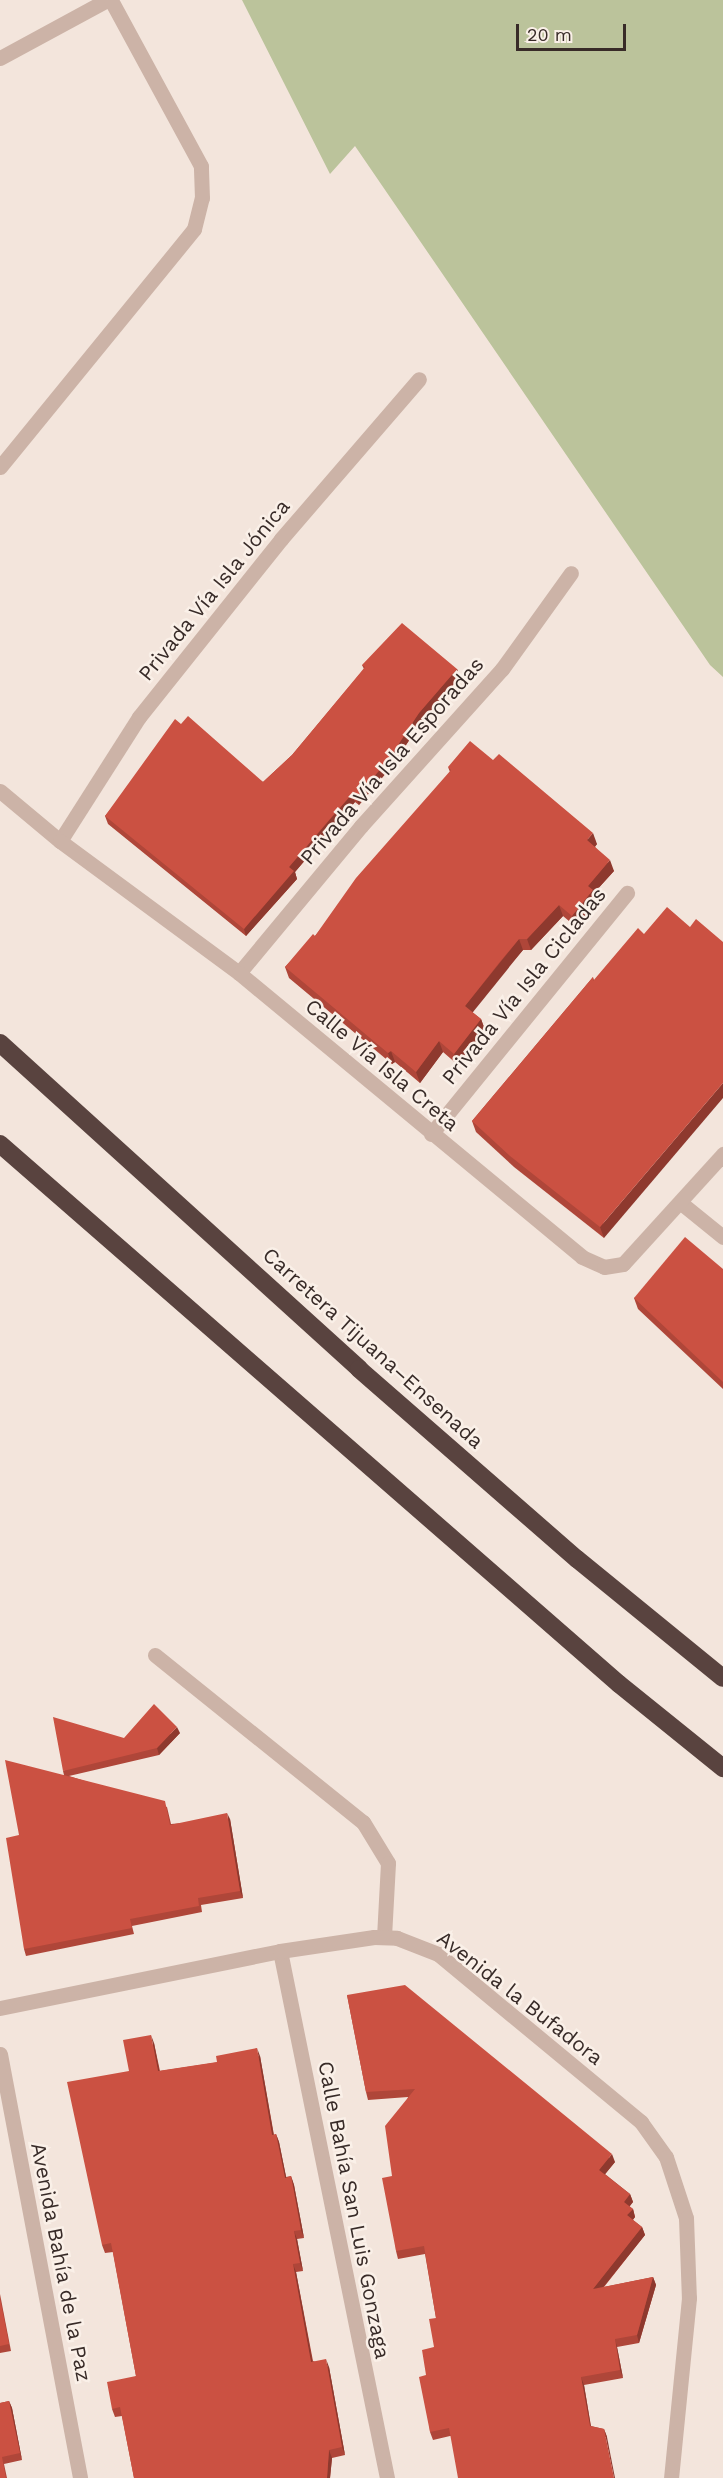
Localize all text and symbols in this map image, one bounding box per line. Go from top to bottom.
scale bar [519,12,628,50]
text: 20 m [527,24,572,45]
street label: Privada Vía Isla Jónica [132,493,296,687]
street label: Privada Vía Isla Esporadas [294,651,490,871]
street label: Privada Vía Isla Cicladas [436,881,612,1091]
street label: Calle Vía Isla Creta [299,993,465,1137]
street label: Carretera Tijuana–Ensenada [257,1242,489,1454]
street label: Avenida la Bufadora [432,1925,608,2071]
street label: Calle Bahía San Luis Gonzaga [313,2059,395,2361]
street label: Avenida Bahía de la Paz [25,2140,97,2384]

